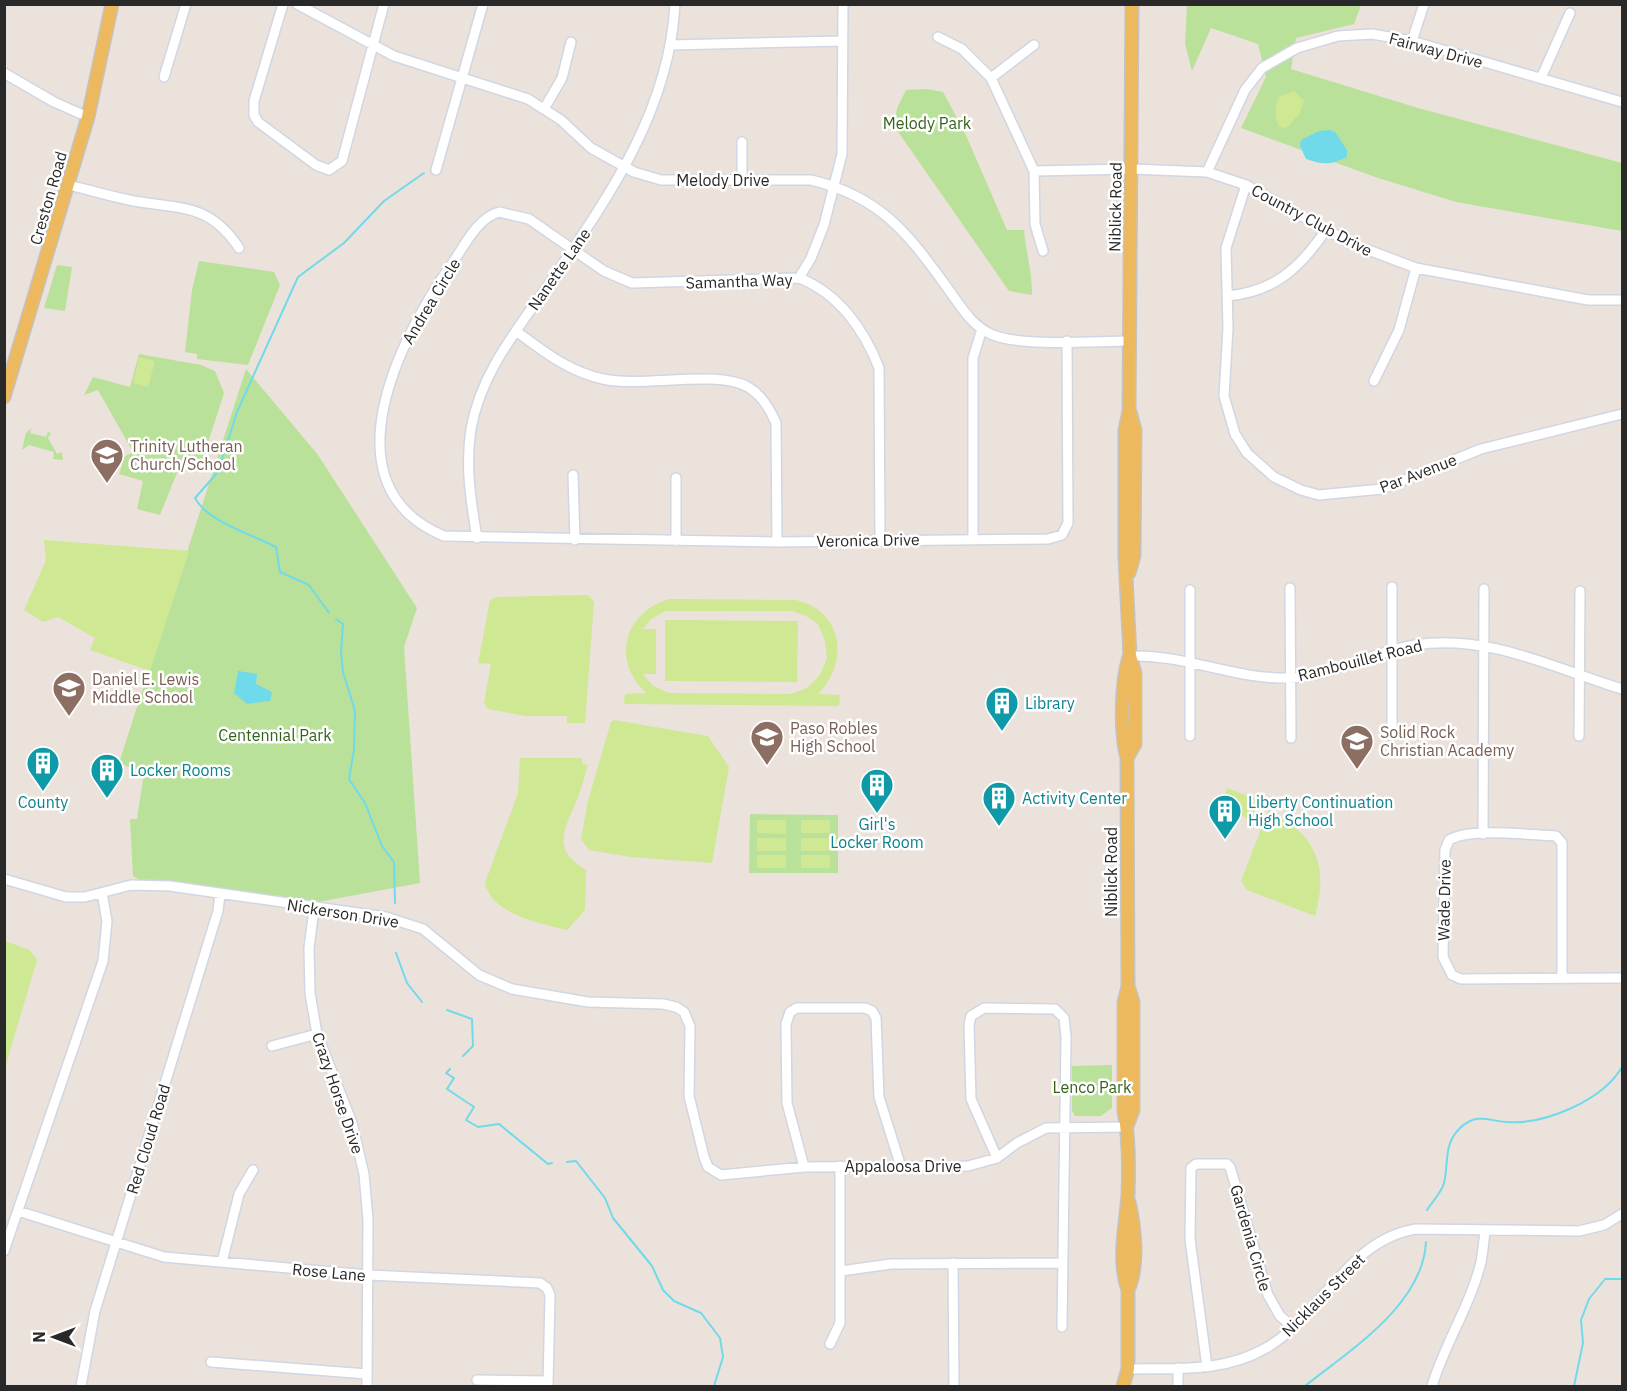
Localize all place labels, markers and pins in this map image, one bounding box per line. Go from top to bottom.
place label: Trinity Lutheran Church/School [130,436,243,474]
school or university icon: Trinity Lutheran Church/School [89,437,125,484]
place label: Daniel E. Lewis Middle School [92,669,199,707]
school or university icon: Daniel E. Lewis Middle School [51,670,87,717]
building icon: Library [984,685,1020,732]
place label: Library [1025,693,1075,713]
place label: Paso Robles High School [790,718,878,756]
school or university icon: Paso Robles High School [749,719,785,766]
place label: Solid Rock Christian Academy [1380,722,1514,760]
school or university icon: Solid Rock Christian Academy [1339,723,1375,770]
building icon: County [25,745,61,792]
building icon: Locker Rooms [89,752,125,799]
place label: Locker Rooms [130,760,231,780]
building icon: Girl's Locker Room [859,767,895,814]
building icon: Activity Center [981,780,1017,827]
place label: Activity Center [1022,788,1127,808]
place label: County [18,792,68,812]
place label: Liberty Continuation High School [1248,792,1393,830]
building icon: Liberty Continuation High School [1207,793,1243,840]
place label: Girl's Locker Room [830,814,924,852]

